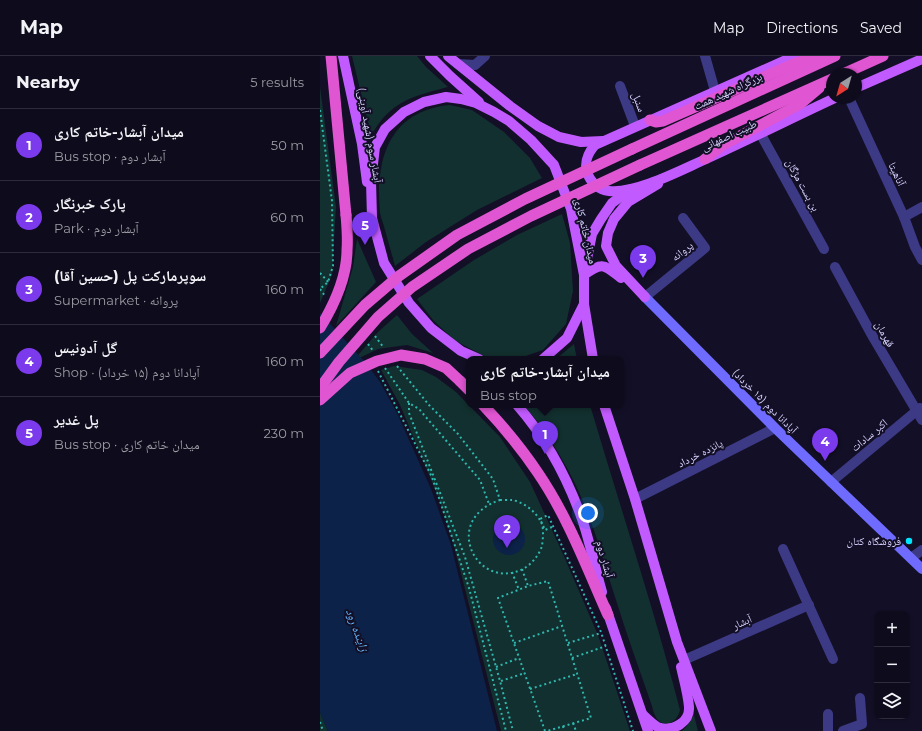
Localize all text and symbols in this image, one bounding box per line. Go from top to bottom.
text: Map [20,16,63,39]
text: Map [713,19,744,37]
text: Directions [766,19,838,37]
text: Saved [860,19,902,37]
north arrow [826,68,862,104]
street label: بزرگراه شهید همت [692,69,764,113]
text: Nearby [16,72,80,92]
text: 5 results [250,74,304,90]
street label: آبشار سوم (شهید آوینی) [355,86,385,184]
street label: سنبل [629,90,649,114]
street label: طبیب اصفهانی [699,116,759,154]
text: میدان آبشار-خاتم کاری [54,122,184,141]
text: 1 [26,137,32,153]
text: 50 m [271,137,304,153]
text: Bus stop · آبشار دوم [54,148,166,164]
street label: بن بست مژگان [783,156,823,214]
street label: آناهیتا [885,160,909,188]
text: پارک خبرنگار [54,194,126,213]
street label: میدان خاتم کاری [571,197,600,265]
text: 2 [25,209,33,225]
text: 60 m [270,209,304,225]
pin: 5 [352,212,378,245]
text: Park · آبشار دوم [54,220,139,236]
street label: پروانه [668,238,696,264]
pin: 3 [630,245,656,278]
text: سوپرمارکت پل (حسین آقا) [54,266,206,285]
text: 3 [25,281,33,297]
text: 160 m [266,281,304,297]
text: Supermarket · پروانه [54,292,178,308]
street label: قهرمان [872,319,898,350]
text: گل آدونیس [54,338,118,357]
text: 4 [25,353,33,369]
text: 160 m [266,353,304,369]
popup [466,356,624,408]
text: میدان آبشار-خاتم کاری [480,362,610,381]
text: Shop · آپادانا دوم (۱۵ خرداد) [54,364,200,380]
street label: آپادانا دوم (۱۵ خرداد) [730,366,801,437]
text: Bus stop [480,387,537,403]
text: پل غدیر [54,410,99,429]
street label: اکبر سادات [848,416,890,454]
pin: 1 [532,421,558,454]
text: 5 [25,425,33,441]
text: 230 m [263,425,304,441]
pin: 4 [812,428,838,461]
text: Bus stop · میدان خاتم کاری [54,436,200,452]
street label: پانزده خرداد [675,436,725,470]
your location [578,503,598,523]
pin: 2 [494,515,520,548]
place label: فروشگاه کتان [847,534,901,548]
marker: فروشگاه کتان [904,536,914,546]
street label: آبشار دوم [593,539,617,579]
water label: زاینده رود [343,607,373,655]
street label: آبشار [729,611,754,633]
map controls [874,611,910,719]
button: + [874,611,910,647]
button: − [874,647,910,683]
button: layers [874,683,910,719]

